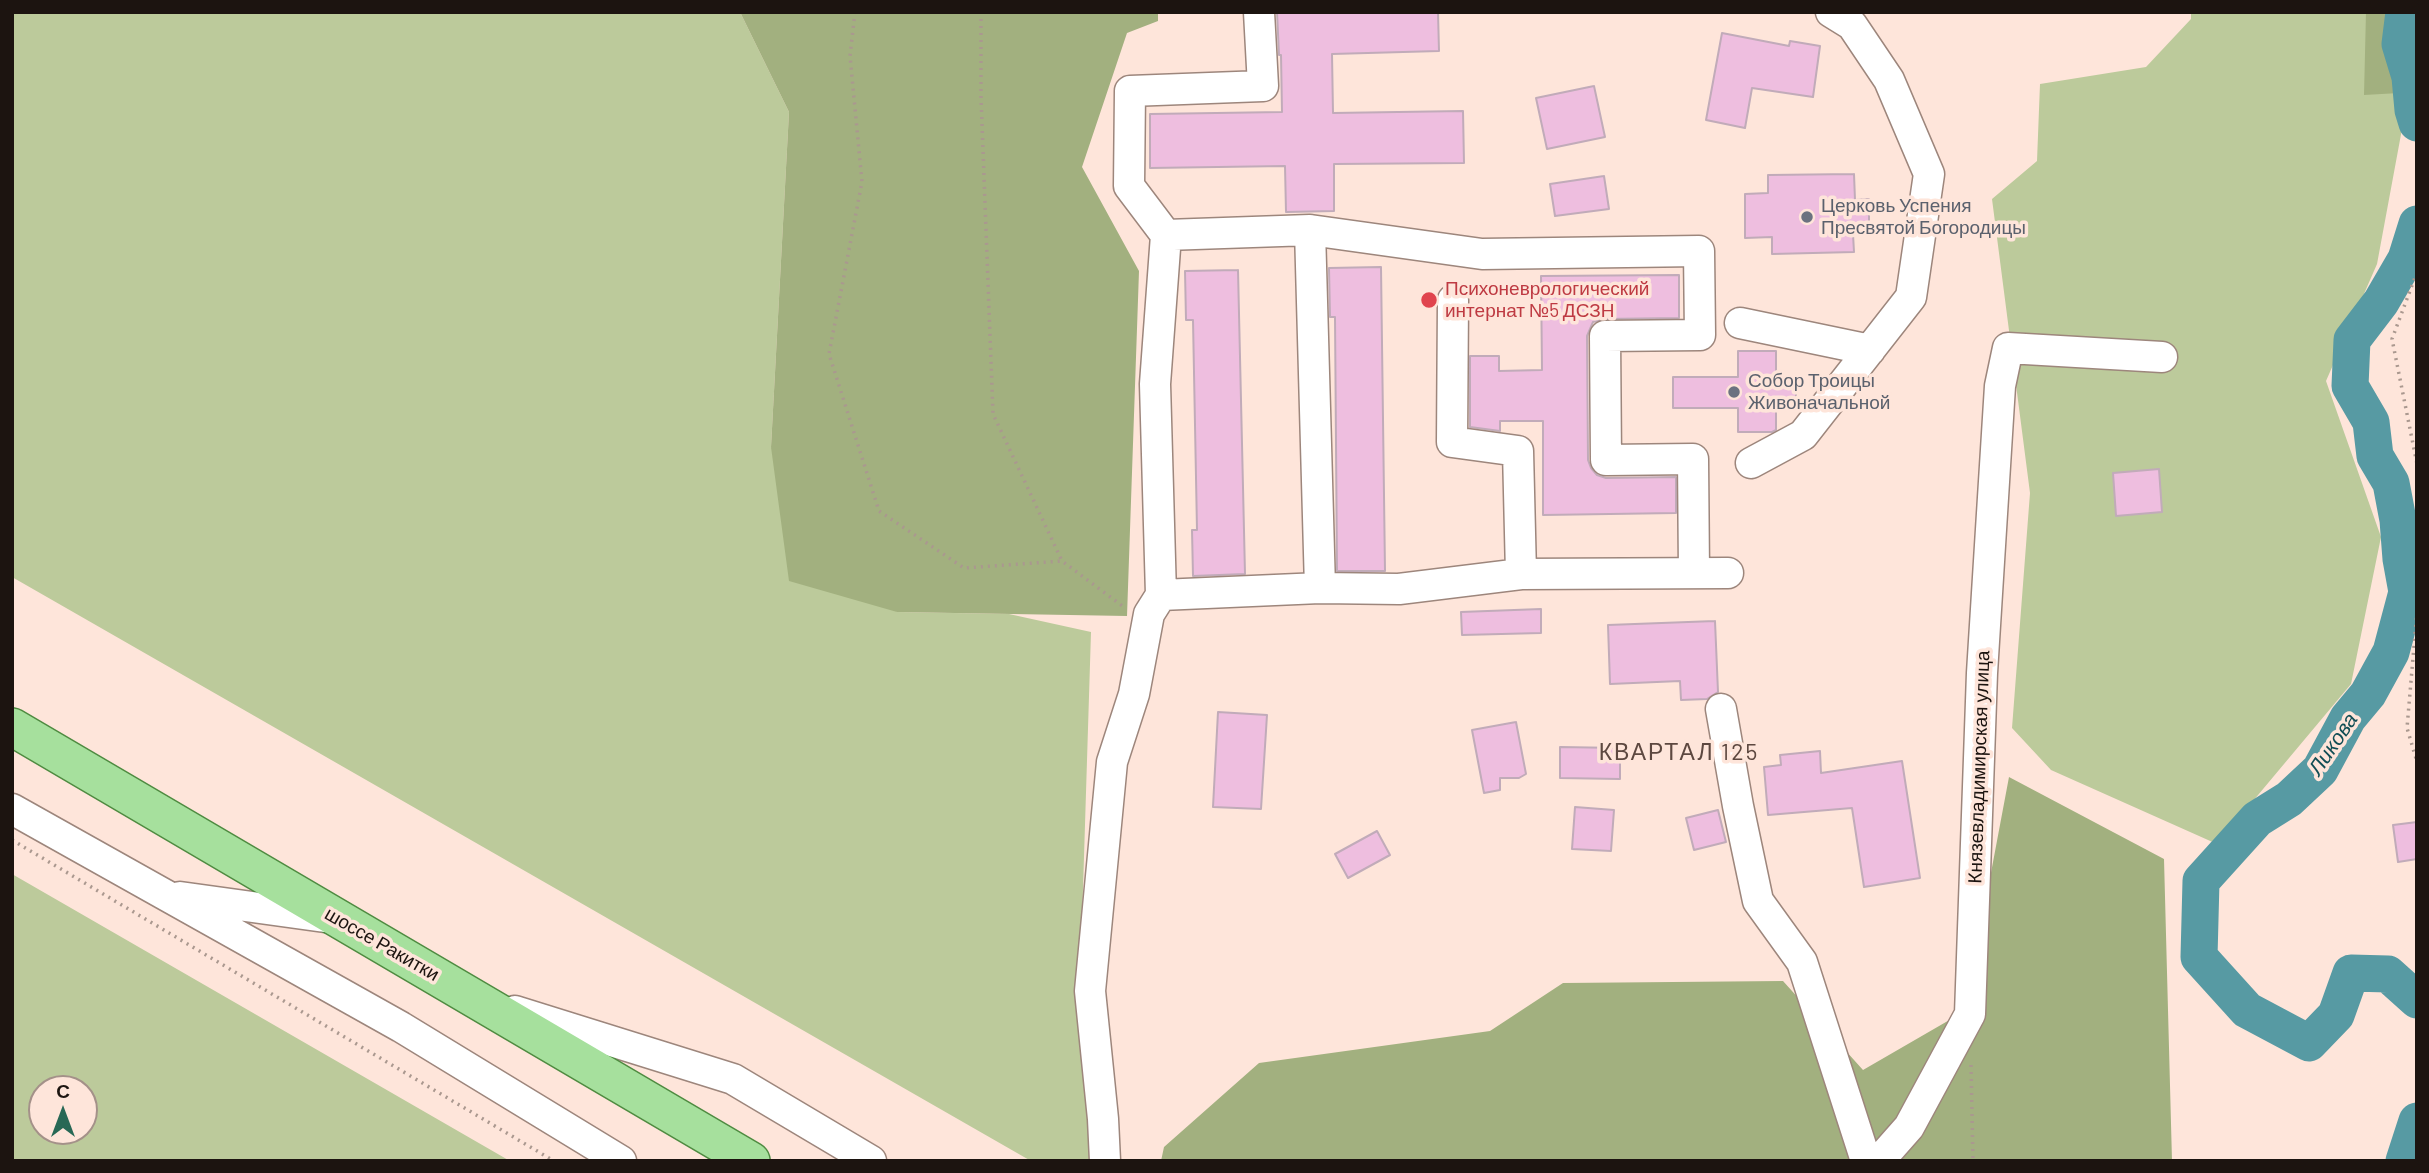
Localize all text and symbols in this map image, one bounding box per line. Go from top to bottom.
place label: Церковь Успения Пресвятой Богородицы [1821,195,2026,239]
marker: Церковь Успения Пресвятой Богородицы [1799,209,1815,225]
place label: Психоневрологический интернат №5 ДСЗН [1445,278,1649,322]
marker: Психоневрологический интернат №5 ДСЗН [1419,290,1439,310]
place label: Собор Троицы Живоначальной [1748,370,1890,414]
marker: Собор Троицы Живоначальной [1726,384,1742,400]
street label: Князевладимирская улица [1964,650,1994,884]
water label: Ликова [2303,708,2363,780]
district label: КВАРТАЛ 125 [1600,738,1758,766]
street label: шоссе Ракитки [321,902,443,986]
north arrow [28,1075,98,1145]
text: С [56,1079,70,1102]

